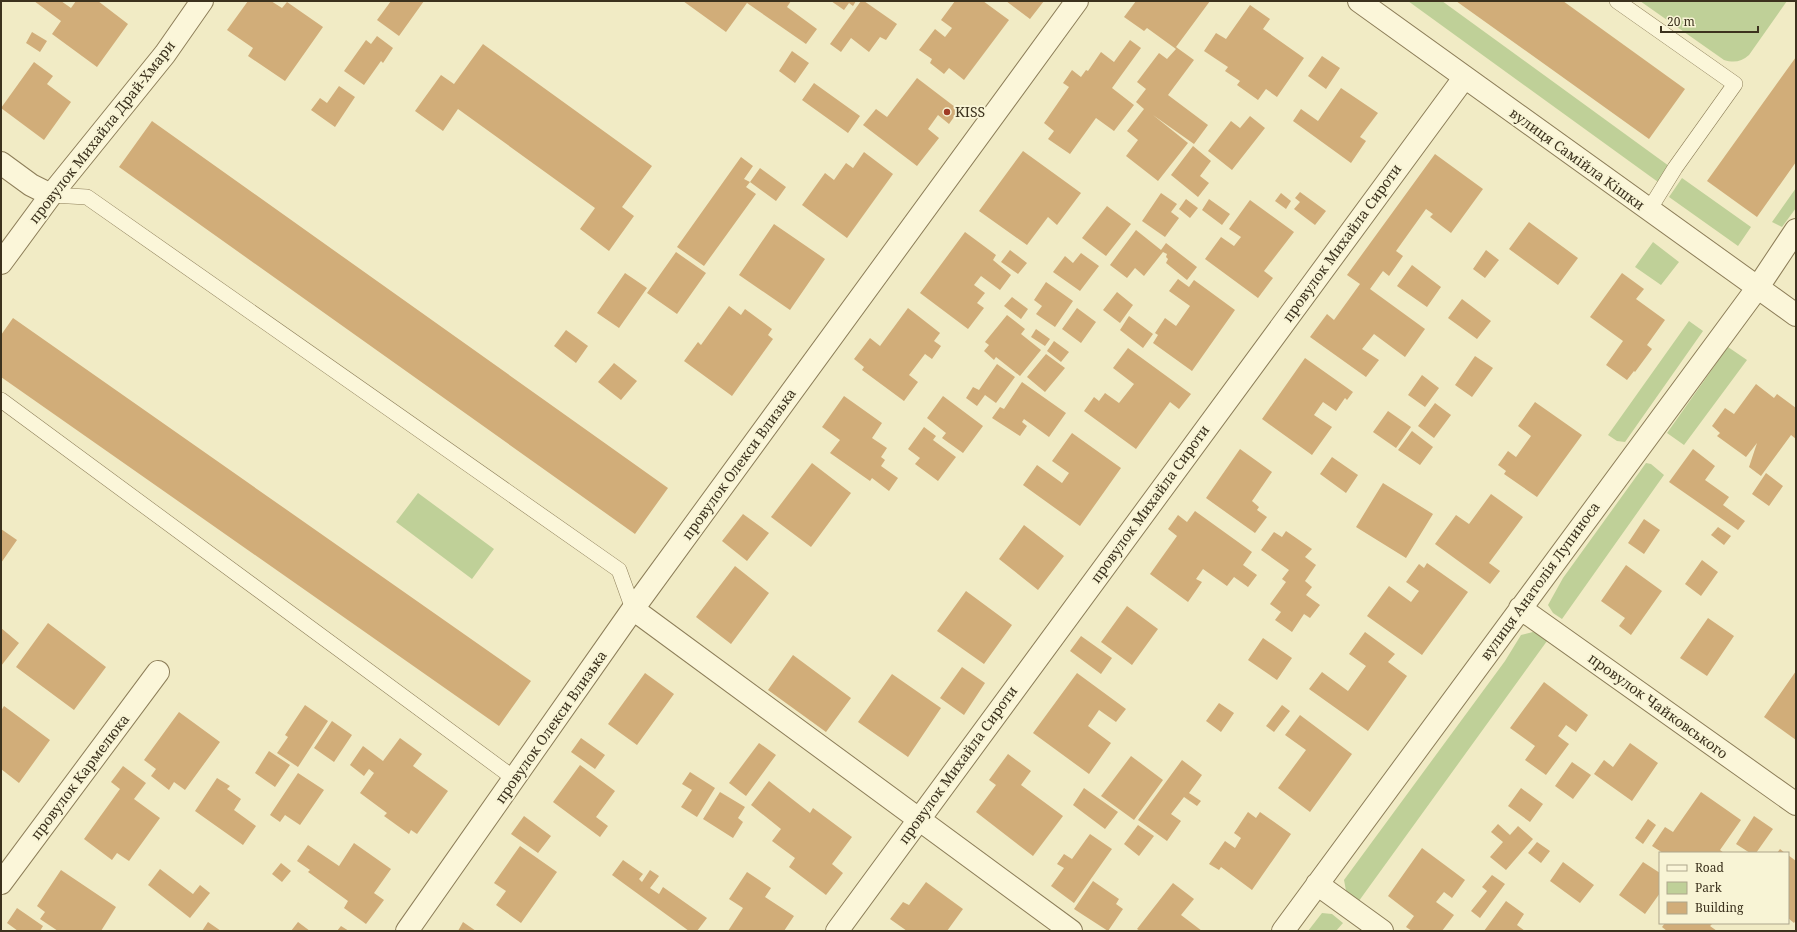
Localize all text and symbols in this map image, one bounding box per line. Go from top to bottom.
scale bar [1661,8,1758,34]
text: 20 m [1667,13,1695,30]
street label: провулок Михайла Драй-Хмари [24,36,179,227]
place label: KISS [955,102,985,121]
street label: вулиця Самійла Кішки [1506,103,1649,214]
marker: KISS [942,107,952,117]
street label: провулок Михайла Сироти [1278,160,1405,326]
street label: провулок Олекси Влизька [677,384,800,543]
street label: провулок Михайла Сироти [1086,421,1213,587]
street label: вулиця Анатолія Лупиноса [1476,498,1604,664]
street label: провулок Олекси Влизька [490,646,611,807]
street label: провулок Чайковського [1585,648,1732,763]
street label: провулок Михайла Сироти [894,682,1021,848]
street label: провулок Кармелюка [26,710,133,843]
legend [1659,852,1789,924]
text: Road [1695,859,1725,876]
text: Park [1695,879,1723,896]
text: Building [1695,899,1744,916]

